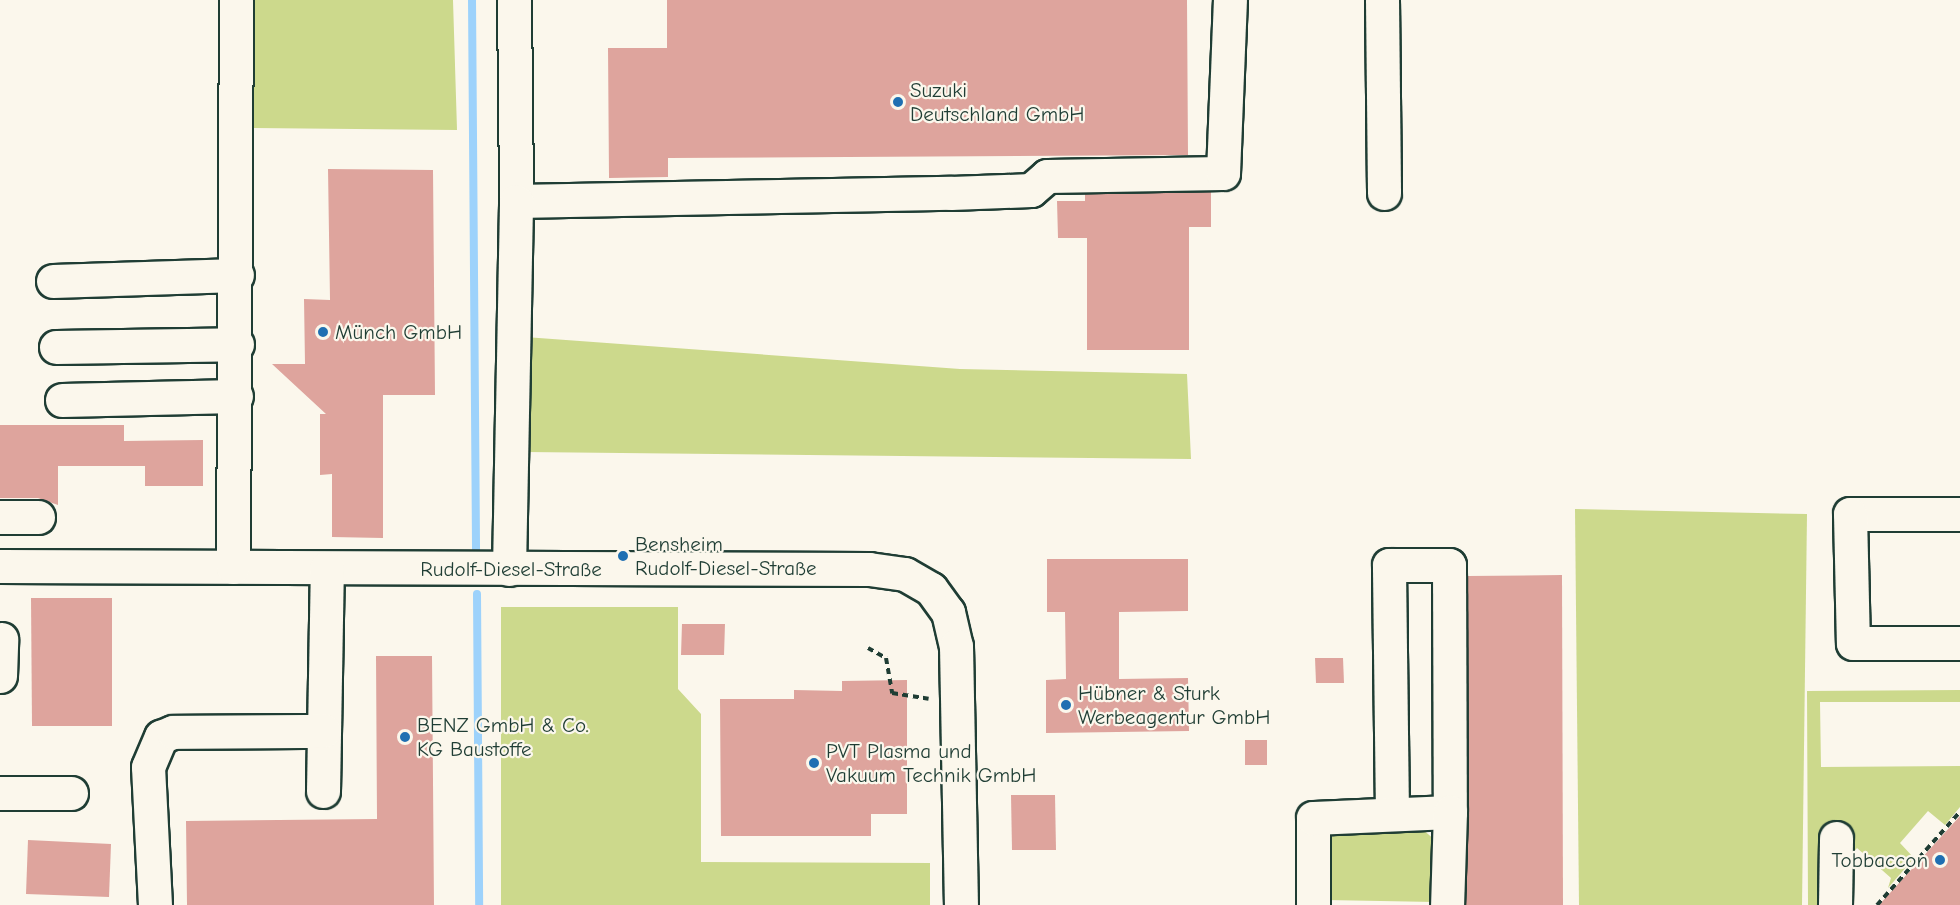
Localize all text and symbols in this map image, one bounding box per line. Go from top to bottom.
place label: Suzuki Deutschland GmbH [910,77,1085,127]
marker: Suzuki Deutschland GmbH [891,95,905,109]
place label: Münch GmbH [335,319,462,345]
marker: Münch GmbH [316,325,330,339]
place label: Bensheim Rudolf-Diesel-Straße [635,531,817,581]
marker: Bensheim Rudolf-Diesel-Straße [616,549,630,563]
street label: Rudolf-Diesel-Straße [420,556,602,582]
place label: Hübner & Sturk Werbeagentur GmbH [1078,680,1270,730]
marker: Hübner & Sturk Werbeagentur GmbH [1059,698,1073,712]
place label: BENZ GmbH & Co. KG Baustoffe [417,712,589,762]
marker: BENZ GmbH & Co. KG Baustoffe [398,730,412,744]
place label: PVT Plasma und Vakuum Technik GmbH [826,738,1036,788]
marker: PVT Plasma und Vakuum Technik GmbH [807,756,821,770]
place label: Tobbaccon [1832,847,1928,873]
marker: Tobbaccon [1933,853,1947,867]

